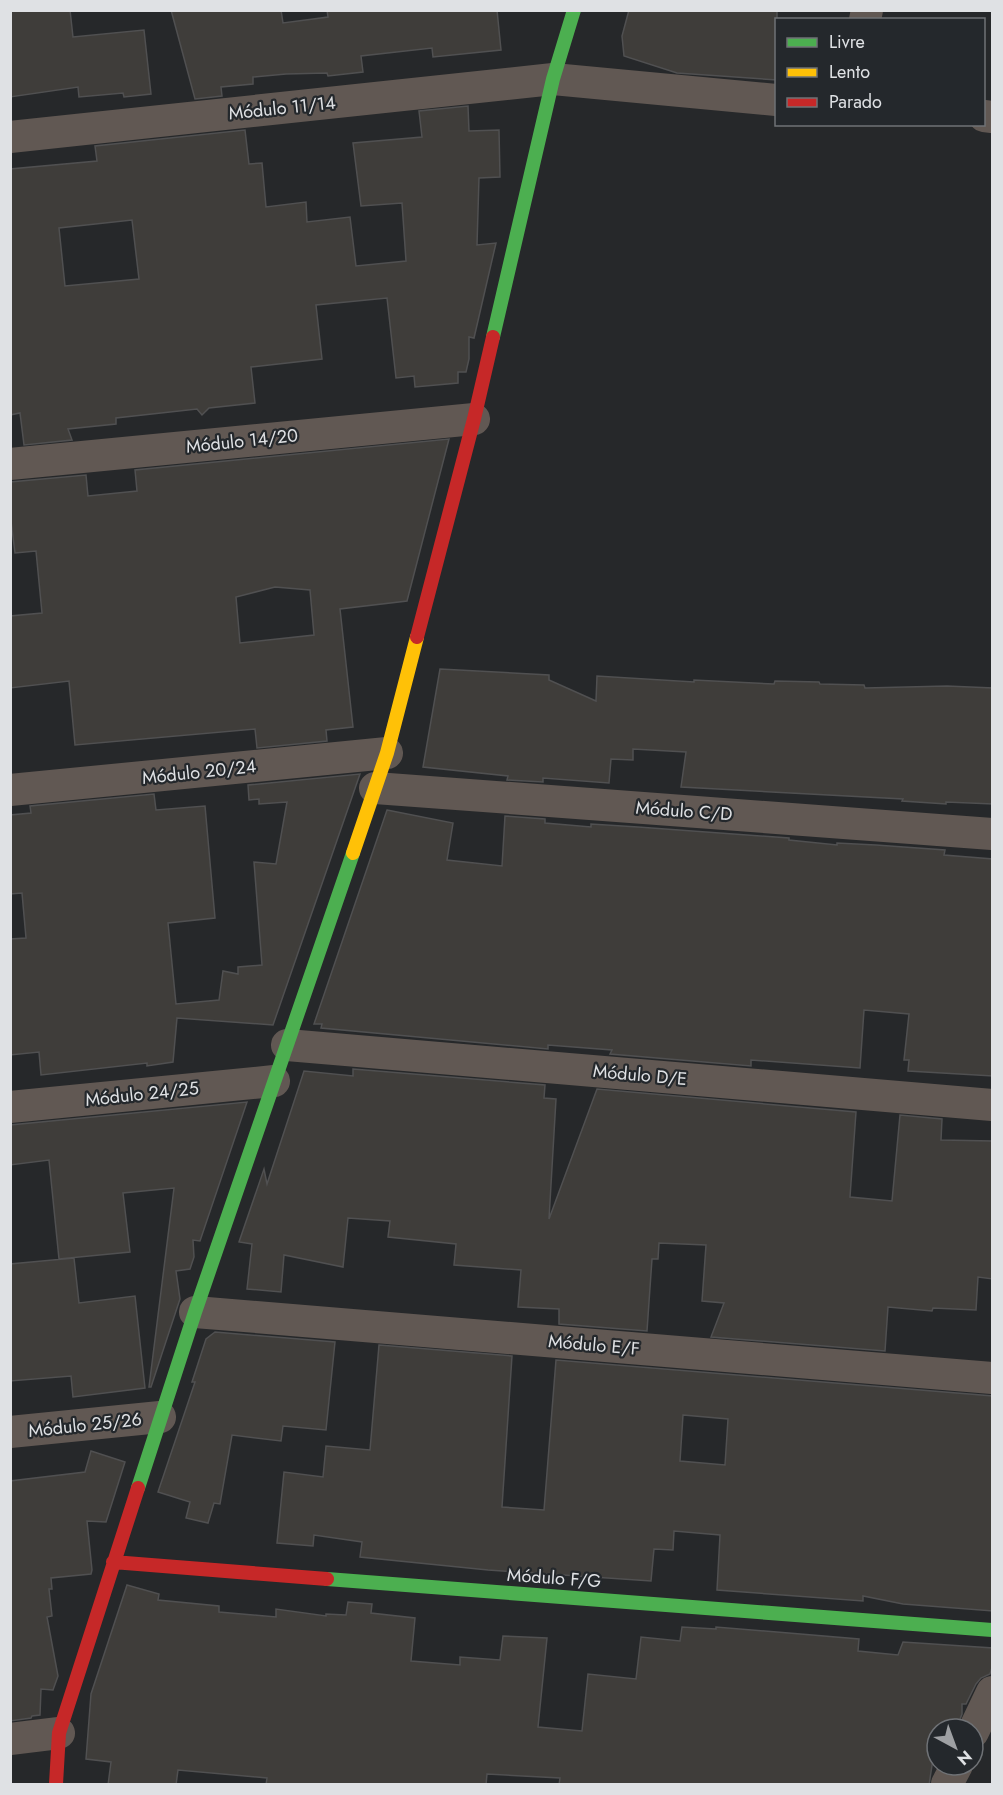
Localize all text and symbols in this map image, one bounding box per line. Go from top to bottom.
legend [775,18,985,126]
text: Livre [829,29,865,55]
text: Lento [829,59,870,85]
street label: Módulo 11/14 [227,89,337,127]
text: Parado [829,89,882,115]
street label: Módulo 14/20 [185,422,299,460]
street label: Módulo 20/24 [141,753,257,791]
street label: Módulo C/D [635,795,733,827]
street label: Módulo D/E [592,1058,688,1092]
street label: Módulo 24/25 [84,1075,200,1113]
street label: Módulo E/F [547,1328,641,1362]
street label: Módulo 25/26 [27,1406,143,1444]
street label: Módulo F/G [506,1562,602,1594]
north arrow [925,1717,985,1777]
text: N [952,1745,977,1771]

